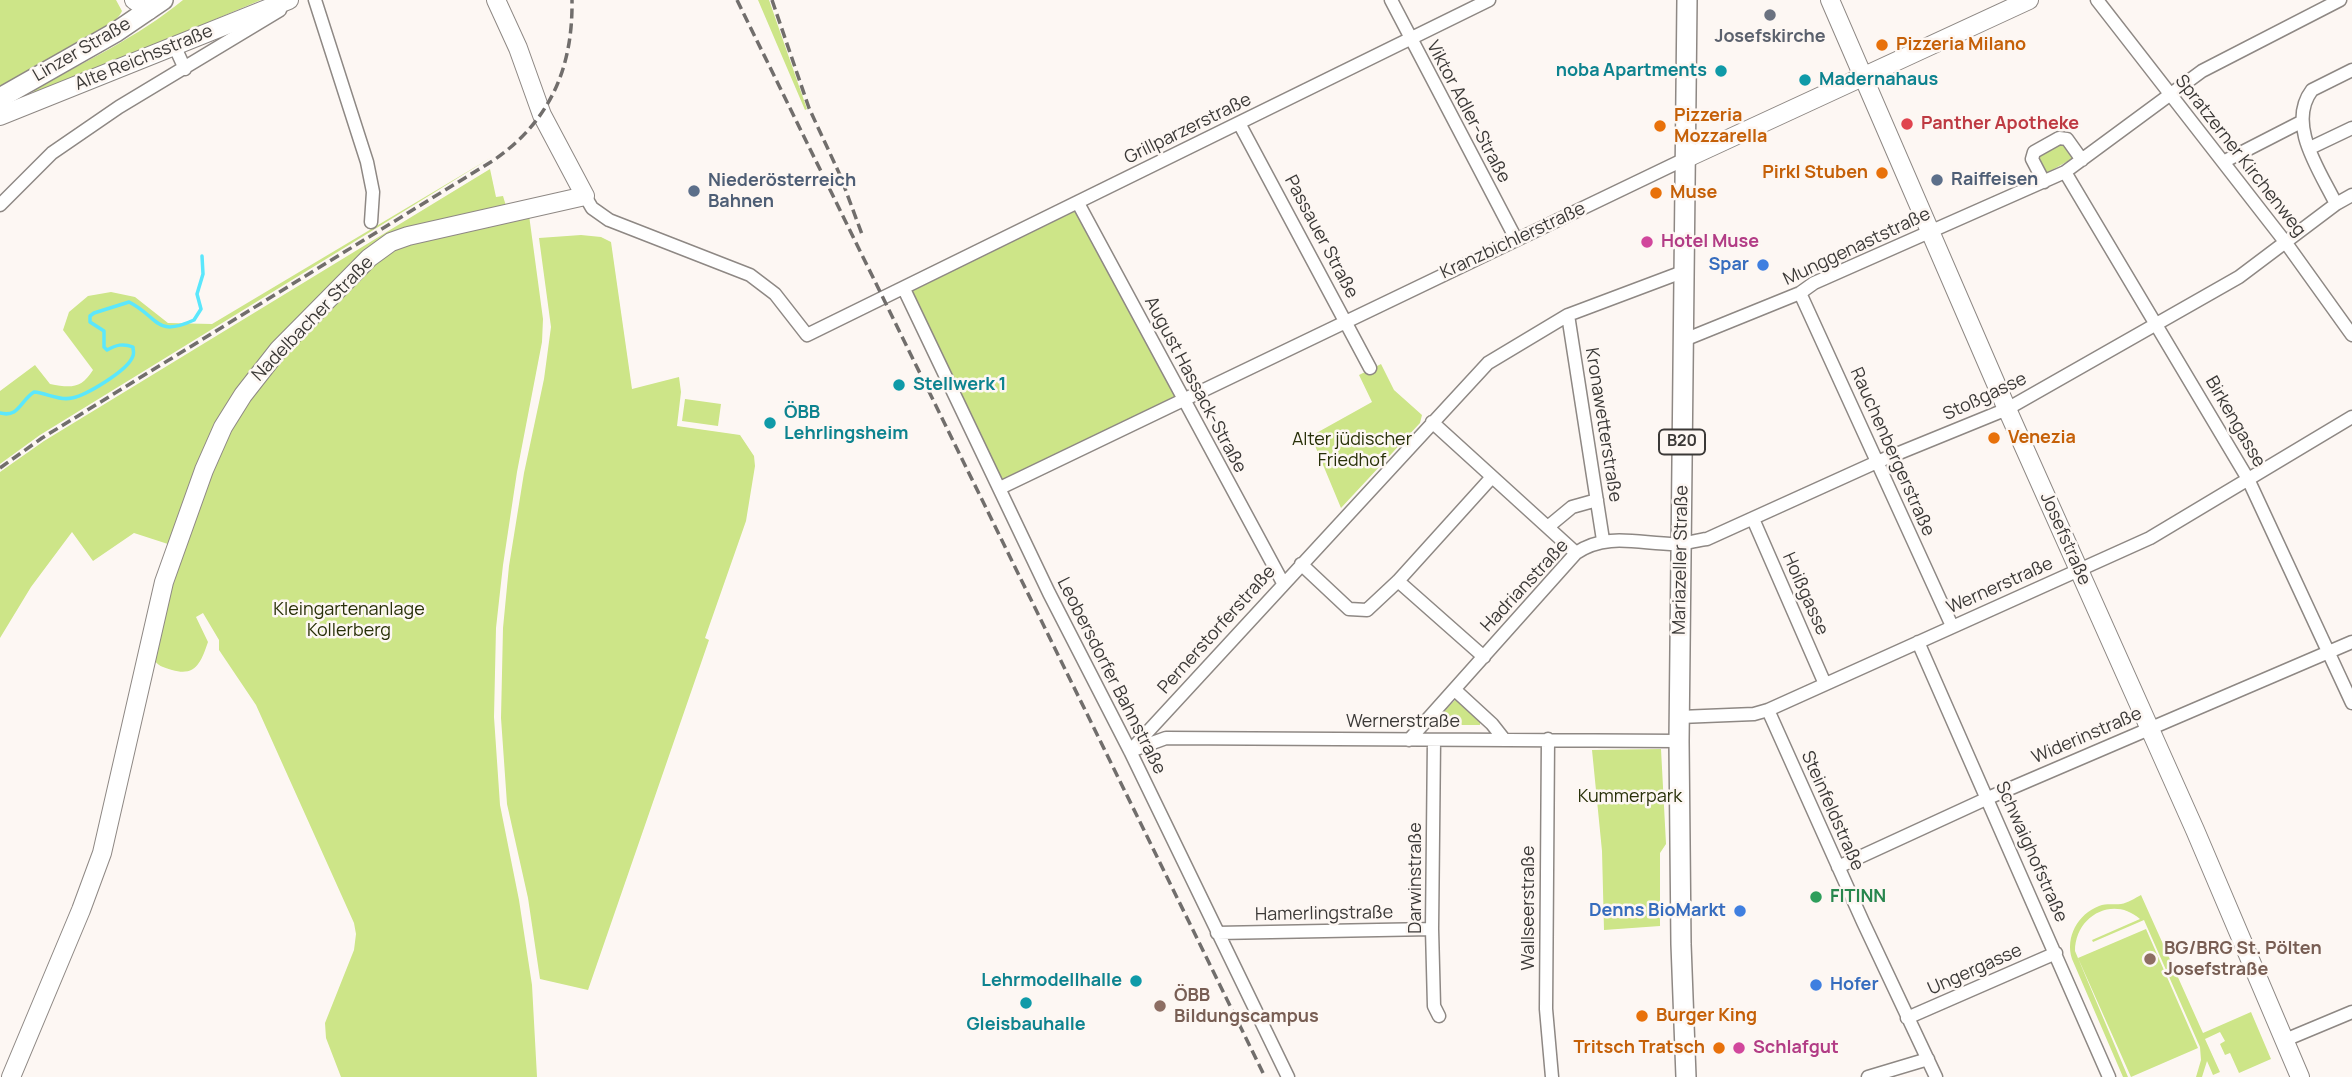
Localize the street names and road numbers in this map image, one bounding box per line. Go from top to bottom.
street label: Linzer Straße [29,13,135,87]
street label: Alte Reichsstraße [72,20,216,96]
street label: Viktor Adler-Straße [1421,37,1515,187]
street label: Spratzerner Kirchenweg [2170,71,2310,241]
street label: Grillparzerstraße [1121,89,1255,169]
street label: Passauer Straße [1279,172,1363,302]
street label: Kranzbichlerstraße [1437,198,1589,284]
street label: Munggenaststraße [1780,204,1934,290]
street label: Nadelbacher Straße [248,252,378,386]
street label: August Hassack-Straße [1139,293,1251,477]
street label: Kronawetterstraße [1580,346,1626,504]
street label: Rauchenbergerstraße [1845,364,1939,540]
street label: Stoßgasse [1940,368,2030,426]
street label: Birkengasse [2200,373,2270,471]
road number: B20 [1659,430,1705,454]
street label: Mariazeller Straße [1669,485,1693,635]
street label: Josefstraße [2035,489,2095,589]
street label: Hadrianstraße [1477,535,1573,637]
street label: Hoißgasse [1777,549,1833,639]
street label: Wernerstraße [1943,553,2057,619]
street label: Pernerstorferstraße [1154,561,1280,699]
street label: Leobersdorfer Bahnstraße [1052,574,1170,778]
street label: Widerinstraße [2029,703,2145,769]
street label: Wernerstraße [1346,711,1460,733]
street label: Steinfeldstraße [1796,748,1868,874]
street label: Schwaighofstraße [1990,778,2072,926]
street label: Darwinstraße [1405,822,1427,934]
street label: Wallseerstraße [1518,845,1540,971]
street label: Hamerlingstraße [1255,902,1393,926]
street label: Ungergasse [1925,940,2025,1000]

